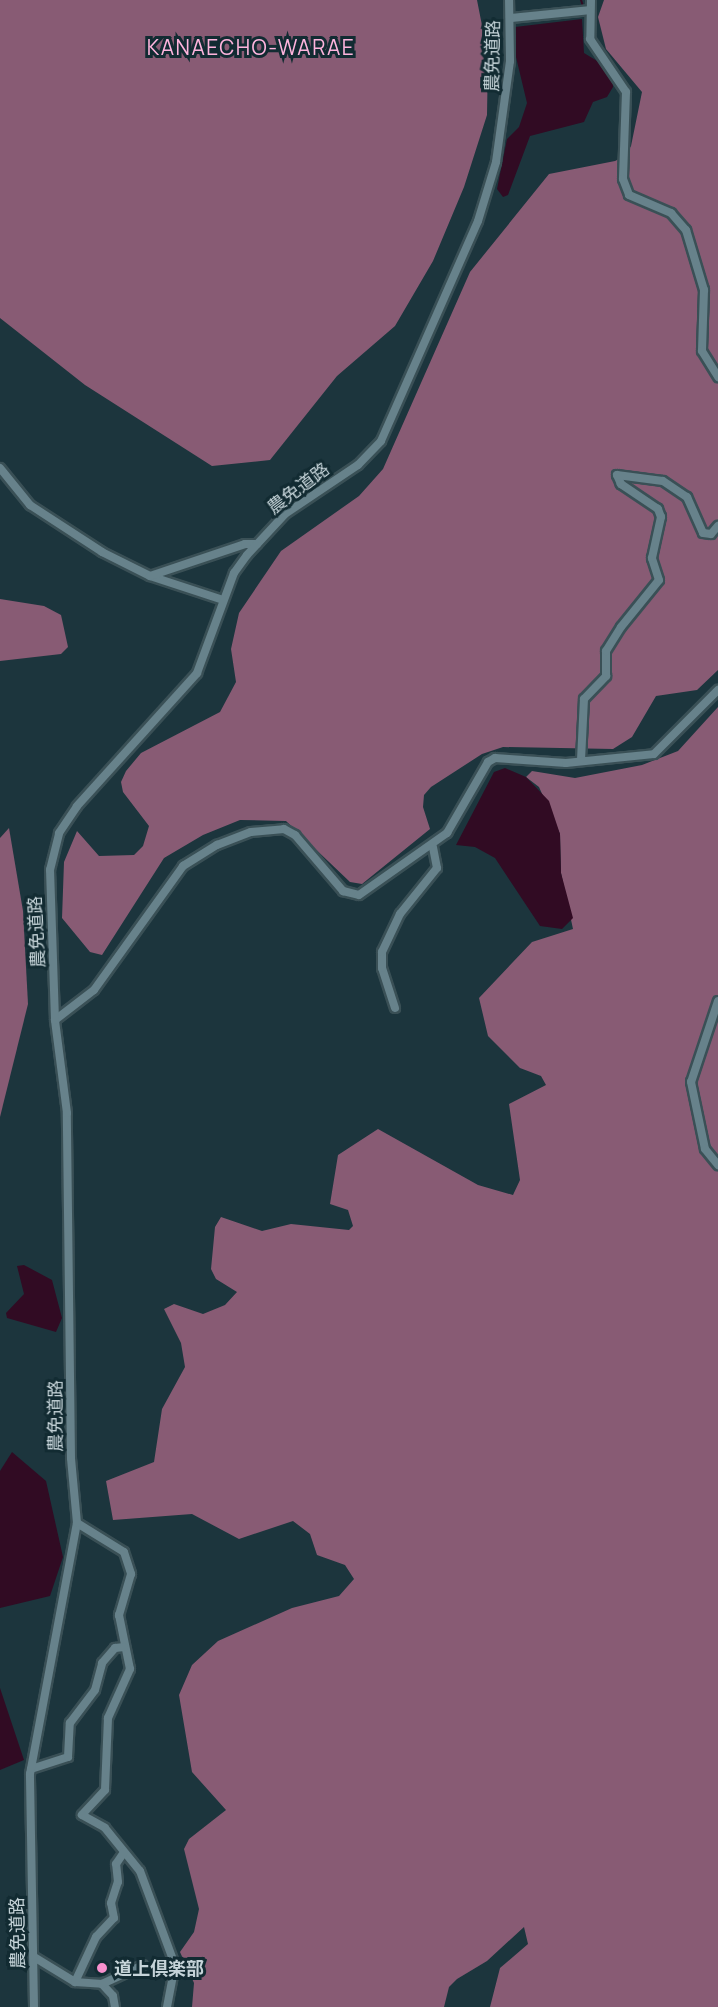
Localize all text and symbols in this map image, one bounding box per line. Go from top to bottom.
street label: 農免道路 [481,20,503,92]
district label: KANAECHO-WARAE [146,34,356,60]
street label: 農免道路 [263,458,333,518]
street label: 農免道路 [23,895,49,969]
street label: 農免道路 [44,1380,66,1452]
street label: 農免道路 [6,1897,28,1969]
place label: 道上倶楽部 [114,1957,204,1979]
marker: 道上倶楽部 [95,1961,109,1975]

